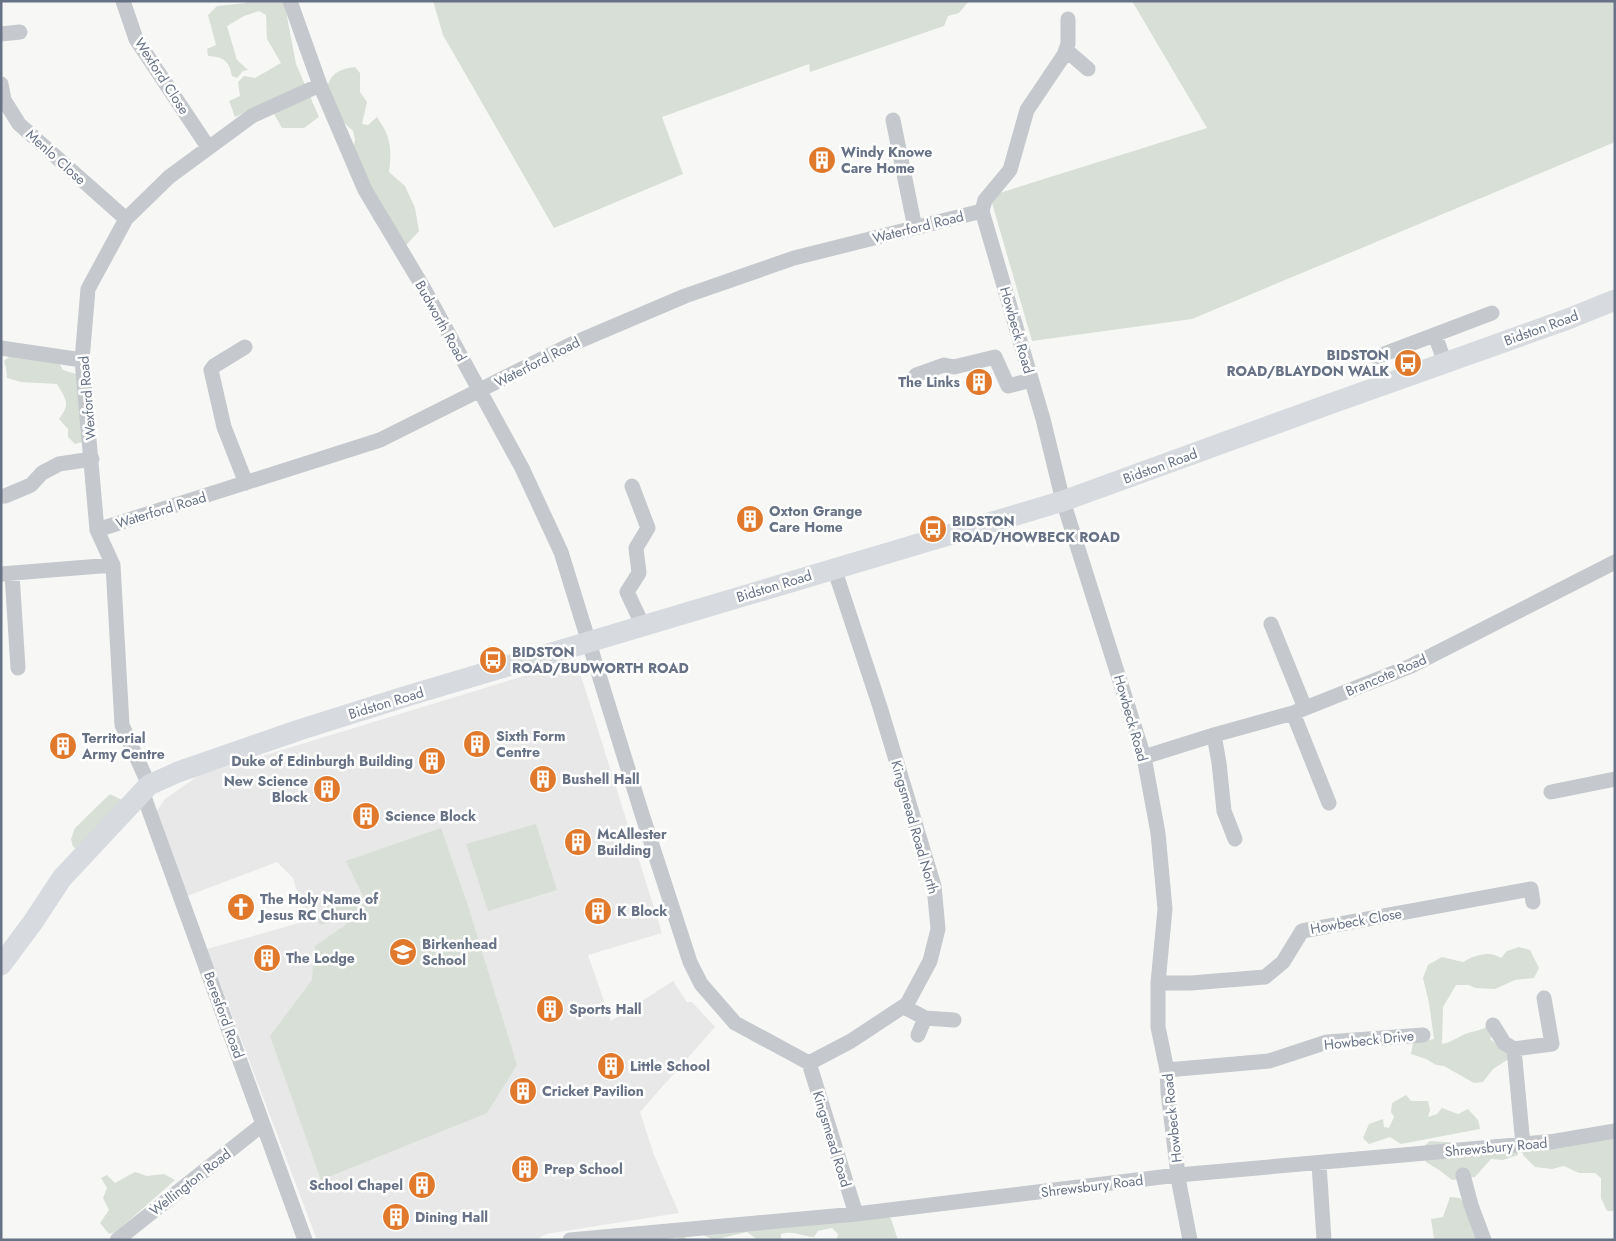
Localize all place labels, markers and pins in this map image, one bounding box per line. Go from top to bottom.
place label: Windy Knowe Care Home [841,142,932,178]
building icon: Windy Knowe Care Home [807,145,837,175]
place label: BIDSTON ROAD/BLAYDON WALK [1227,345,1389,381]
bus stop icon: BIDSTON ROAD/BLAYDON WALK [1393,348,1423,378]
building icon: The Links [964,367,994,397]
place label: The Links [898,372,961,392]
place label: Oxton Grange Care Home [769,501,862,537]
building icon: Oxton Grange Care Home [735,504,765,534]
place label: BIDSTON ROAD/HOWBECK ROAD [952,511,1120,547]
bus stop icon: BIDSTON ROAD/HOWBECK ROAD [918,514,948,544]
place label: BIDSTON ROAD/BUDWORTH ROAD [512,642,689,678]
bus stop icon: BIDSTON ROAD/BUDWORTH ROAD [478,645,508,675]
place label: Sixth Form Centre [496,726,566,762]
place label: Territorial Army Centre [81,728,165,764]
building icon: Sixth Form Centre [462,729,492,759]
building icon: Territorial Army Centre [48,731,78,761]
building icon: Duke of Edinburgh Building [417,746,447,776]
place label: Duke of Edinburgh Building [231,751,413,771]
building icon: Bushell Hall [528,764,558,794]
place label: Bushell Hall [562,769,640,789]
place label: New Science Block [224,771,308,807]
building icon: New Science Block [312,774,342,804]
building icon: Science Block [351,801,381,831]
place label: Science Block [385,806,476,826]
place label: McAllester Building [597,824,667,860]
building icon: McAllester Building [563,827,593,857]
place label: The Holy Name of Jesus RC Church [257,889,379,925]
church icon: The Holy Name of Jesus RC Church [226,892,256,922]
building icon: K Block [583,896,613,926]
place label: K Block [617,901,667,921]
place label: Birkenhead School [422,934,497,970]
school or university icon: Birkenhead School [388,937,418,967]
building icon: The Lodge [252,943,282,973]
place label: The Lodge [286,948,355,968]
building icon: Sports Hall [535,994,565,1024]
place label: Sports Hall [569,999,642,1019]
building icon: Little School [596,1051,626,1081]
place label: Little School [630,1056,710,1076]
building icon: Cricket Pavilion [508,1076,538,1106]
place label: Cricket Pavilion [542,1081,644,1101]
building icon: Prep School [510,1154,540,1184]
place label: Prep School [544,1159,623,1179]
building icon: School Chapel [407,1170,437,1200]
place label: School Chapel [309,1175,403,1195]
building icon: Dining Hall [381,1202,411,1232]
place label: Dining Hall [415,1207,488,1227]

